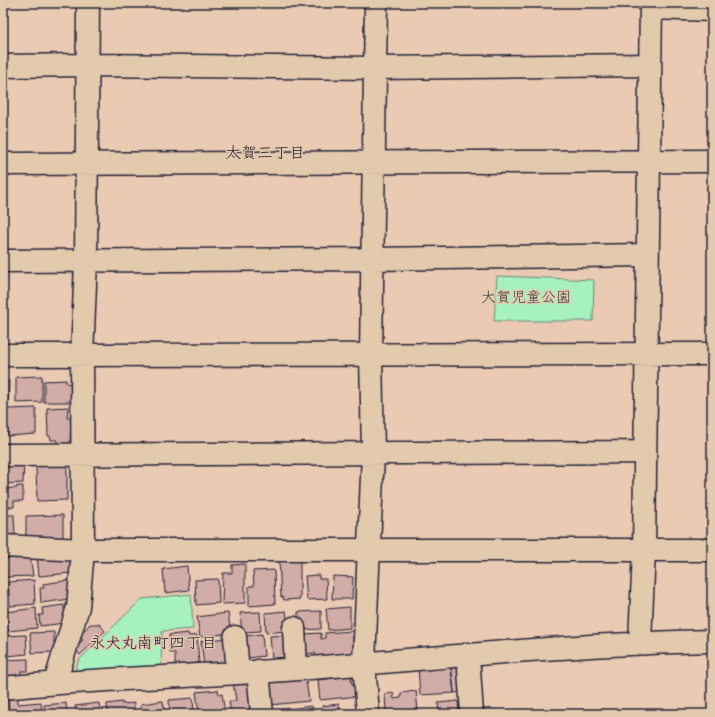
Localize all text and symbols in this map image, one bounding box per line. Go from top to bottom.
district label: 太賀三丁目 [225,145,305,165]
park label: 大賀児童公園 [481,289,571,308]
district label: 永犬丸南町四丁目 [89,634,217,655]

